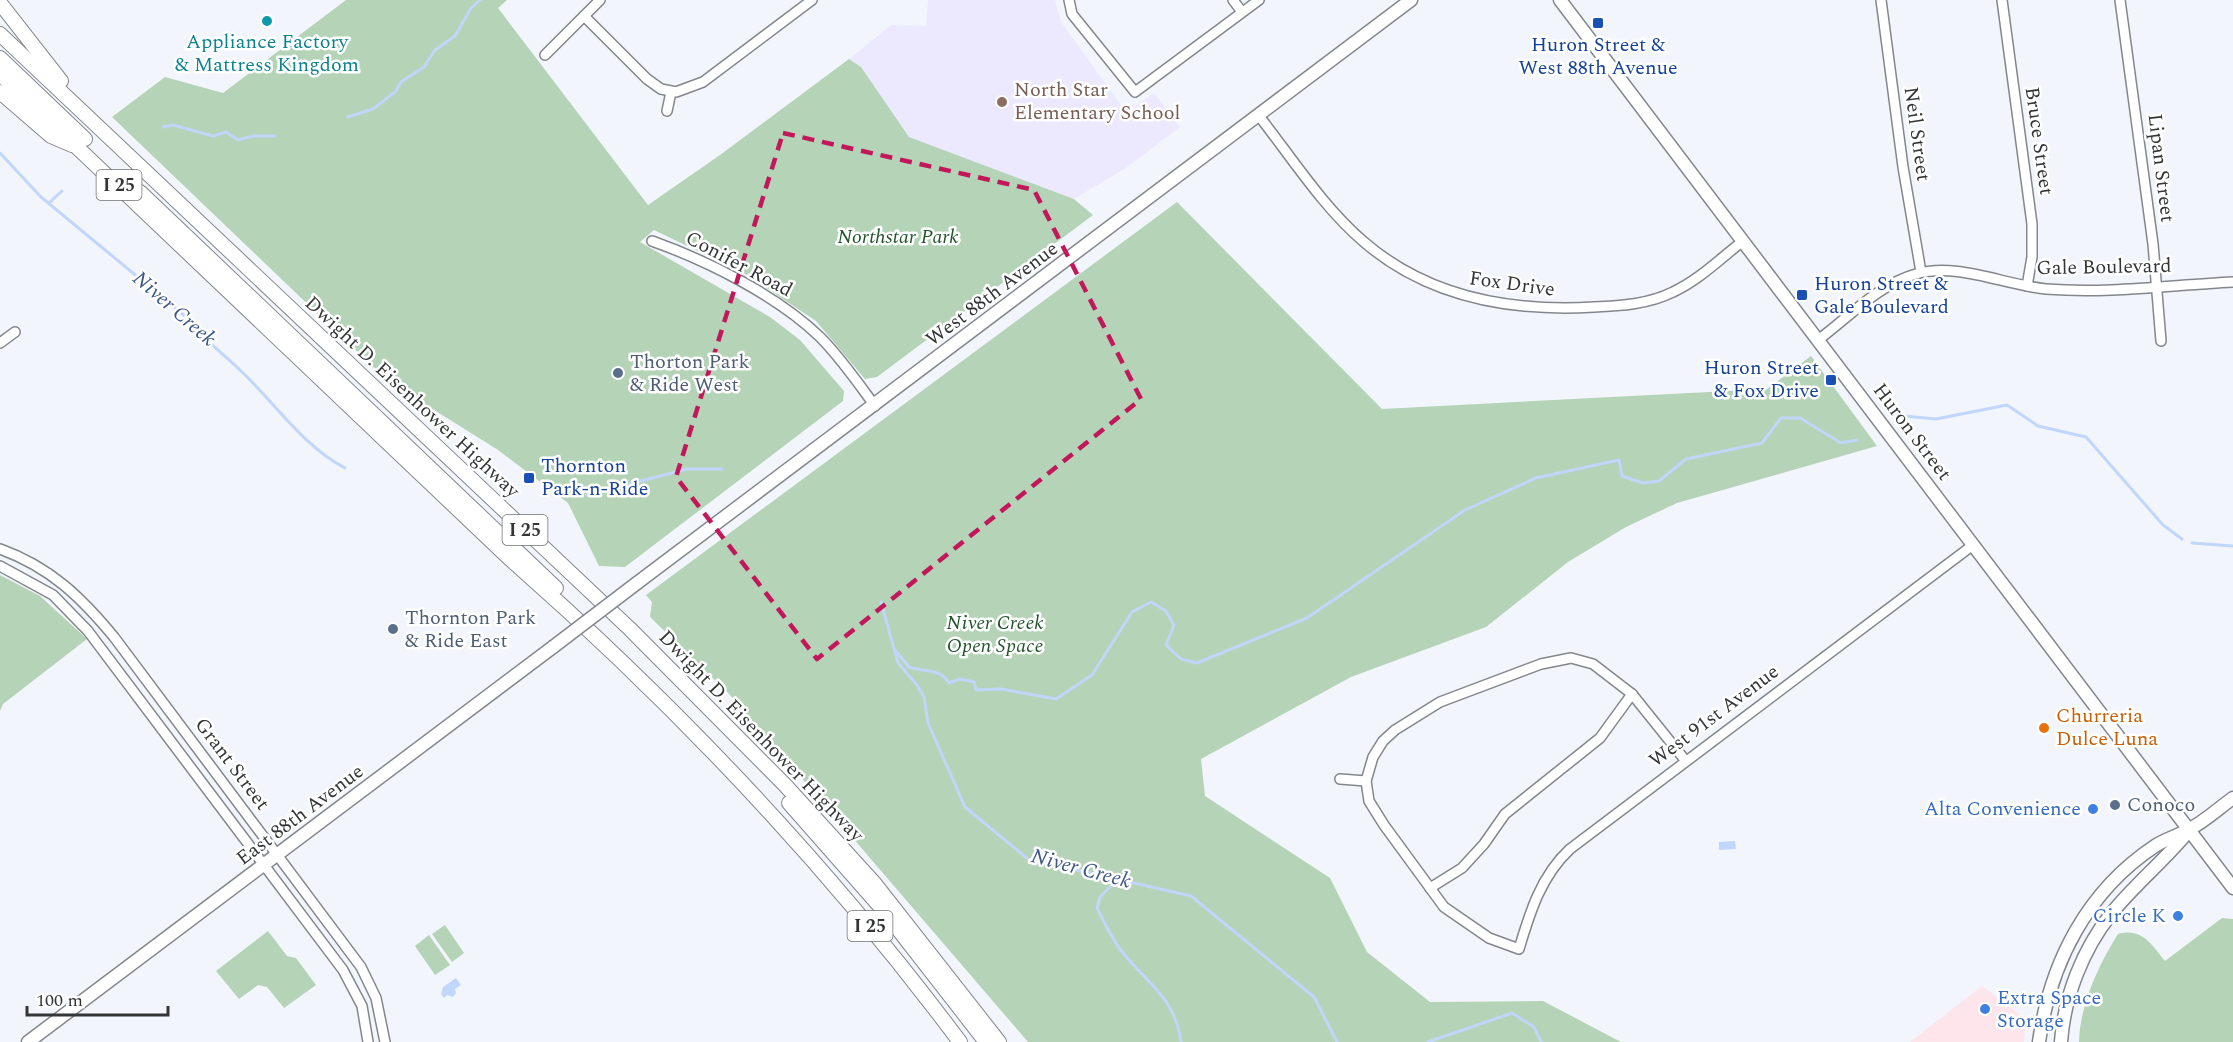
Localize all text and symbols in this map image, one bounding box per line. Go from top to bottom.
marker: Appliance Factory & Mattress Kingdom [260,14,274,28]
marker: Huron Street & West 88th Avenue [1591,16,1605,30]
place label: Appliance Factory & Mattress Kingdom [175,27,359,80]
place label: Huron Street & West 88th Avenue [1518,30,1678,83]
place label: North Star Elementary School [1014,75,1180,128]
street label: Neil Street [1896,85,1938,183]
street label: Bruce Street [2017,85,2061,197]
marker: North Star Elementary School [995,95,1009,109]
street label: Lipan Street [2139,112,2183,224]
road number: I 25 [96,170,142,200]
park label: Northstar Park [837,222,959,252]
street label: Conifer Road [680,223,798,305]
street label: West 88th Avenue [919,234,1065,354]
street label: Gale Boulevard [2036,251,2172,283]
water label: Niver Creek [125,263,223,355]
street label: Fox Drive [1467,263,1557,305]
place label: Huron Street & Gale Boulevard [1814,269,1949,322]
marker: Huron Street & Gale Boulevard [1795,288,1809,302]
street label: Dwight D. Eisenhower Highway [298,289,527,506]
place label: Thorton Park & Ride West [630,347,750,400]
place label: Huron Street & Fox Drive [1704,353,1819,406]
marker: Thorton Park & Ride West [611,366,625,380]
marker: Huron Street & Fox Drive [1824,373,1838,387]
street label: Huron Street [1865,377,1959,487]
place label: Thornton Park-n-Ride [541,451,648,504]
marker: Thornton Park-n-Ride [522,471,536,485]
road number: I 25 [502,515,548,545]
place label: Thornton Park & Ride East [405,603,536,656]
park label: Niver Creek Open Space [946,608,1044,661]
marker: Thornton Park & Ride East [386,622,400,636]
street label: Dwight D. Eisenhower Highway [651,623,872,850]
street label: West 91st Avenue [1643,657,1785,775]
place label: Churreria Dulce Luna [2056,701,2158,754]
street label: Grant Street [187,711,277,817]
marker: Churreria Dulce Luna [2037,721,2051,735]
street label: East 88th Avenue [230,757,370,873]
place label: Conoco [2127,790,2195,820]
place label: Alta Convenience [1924,794,2081,824]
marker: Conoco [2108,798,2122,812]
marker: Alta Convenience [2086,802,2100,816]
water label: Niver Creek [1028,840,1135,898]
place label: Circle K [2093,901,2167,931]
marker: Circle K [2171,909,2185,923]
road number: I 25 [848,911,892,941]
scale bar [27,979,168,1017]
place label: Extra Space Storage [1997,983,2101,1036]
text: 100 m [36,987,83,1014]
marker: Extra Space Storage [1978,1002,1992,1016]

